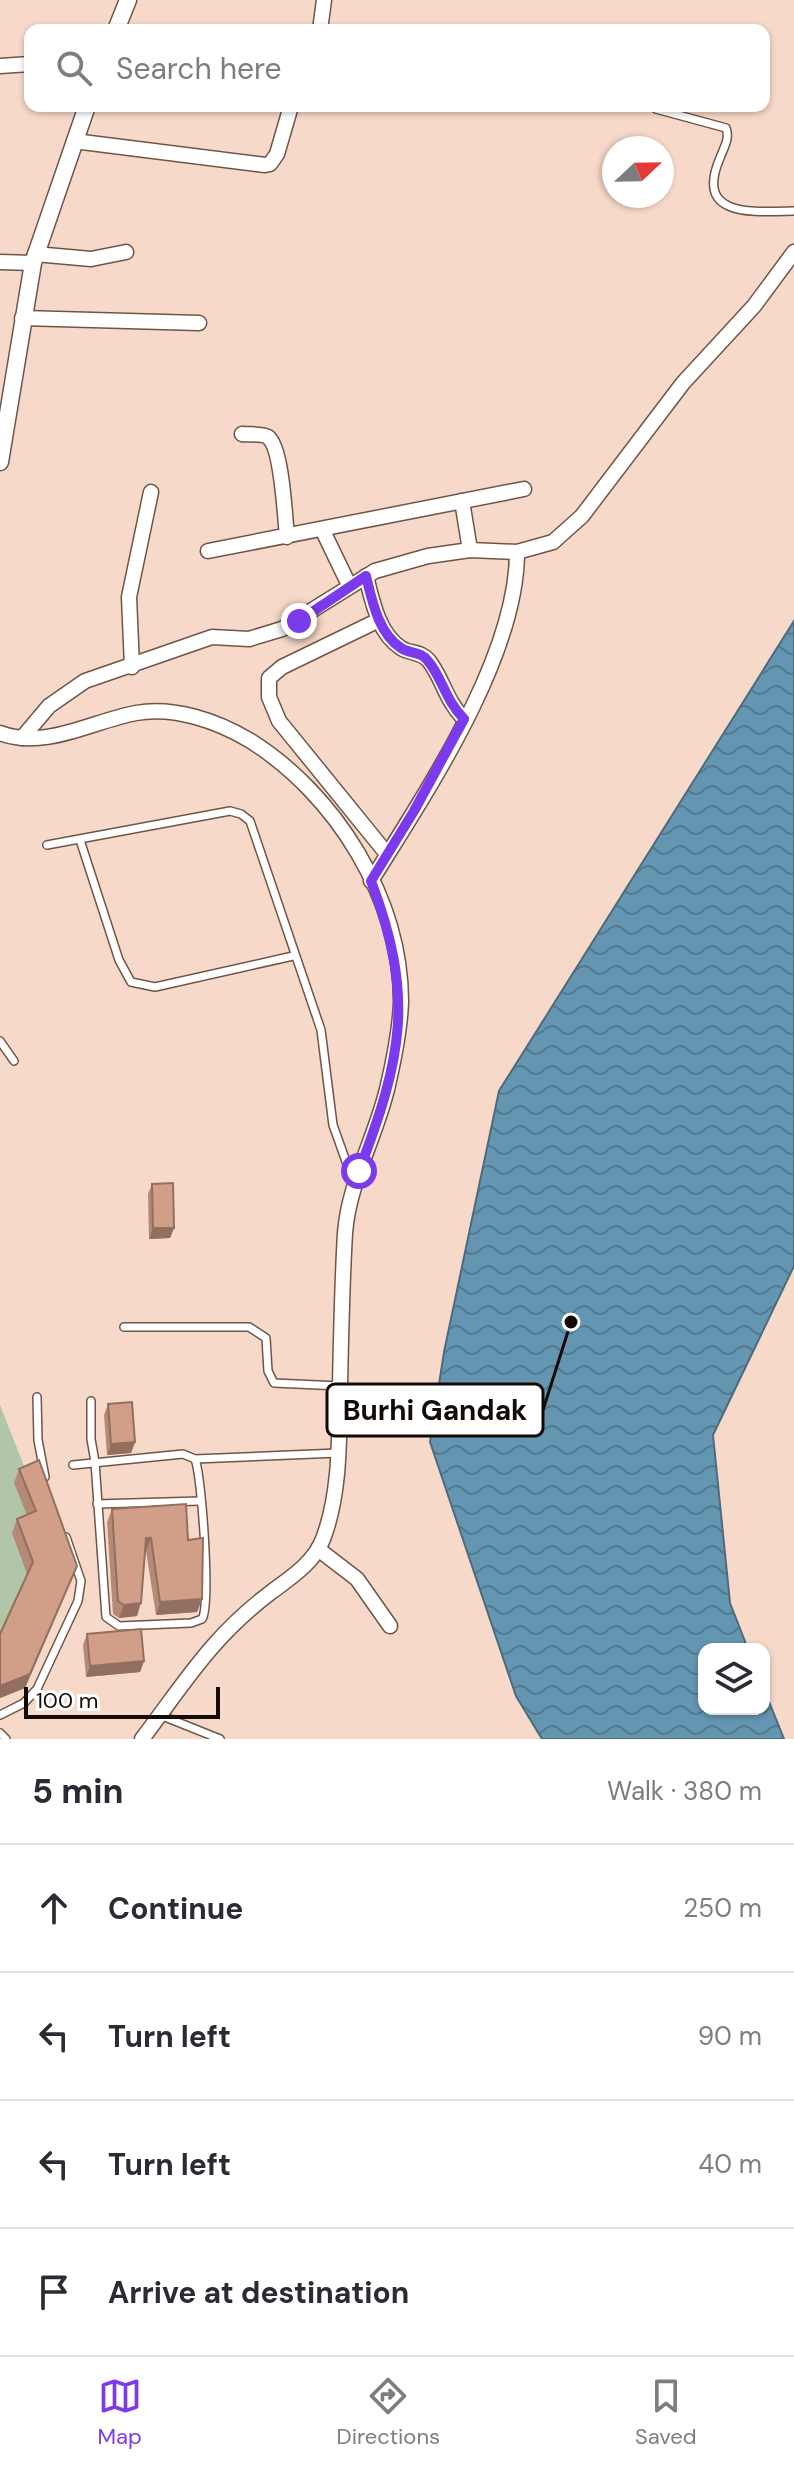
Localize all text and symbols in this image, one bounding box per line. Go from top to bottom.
search box [24,24,770,112]
icon: search [52,46,96,90]
text: Search here [116,49,282,88]
north arrow [602,136,674,208]
route end [281,603,317,639]
route start [341,1153,377,1189]
callout: Burhi Gandak [327,1384,543,1436]
text: Burhi Gandak [343,1392,527,1429]
map controls [698,1643,770,1715]
button: layers [698,1643,770,1715]
scale bar [24,1683,220,1719]
text: 100 m [36,1686,98,1715]
text: 5 min [32,1769,123,1814]
text: Walk · 380 m [607,1774,762,1808]
icon: ahead [32,1886,76,1930]
text: Continue [108,1889,243,1928]
text: 250 m [683,1891,762,1925]
icon: left [32,2014,76,2058]
text: Turn left [108,2017,231,2056]
text: 90 m [698,2019,762,2053]
icon: left [32,2142,76,2186]
text: Turn left [108,2145,231,2184]
text: 40 m [698,2147,762,2181]
icon: arrive [32,2270,76,2314]
text: Arrive at destination [108,2273,409,2312]
tab: Map [97,2374,142,2451]
tab: Directions [337,2374,440,2451]
tab: Saved [635,2374,697,2451]

